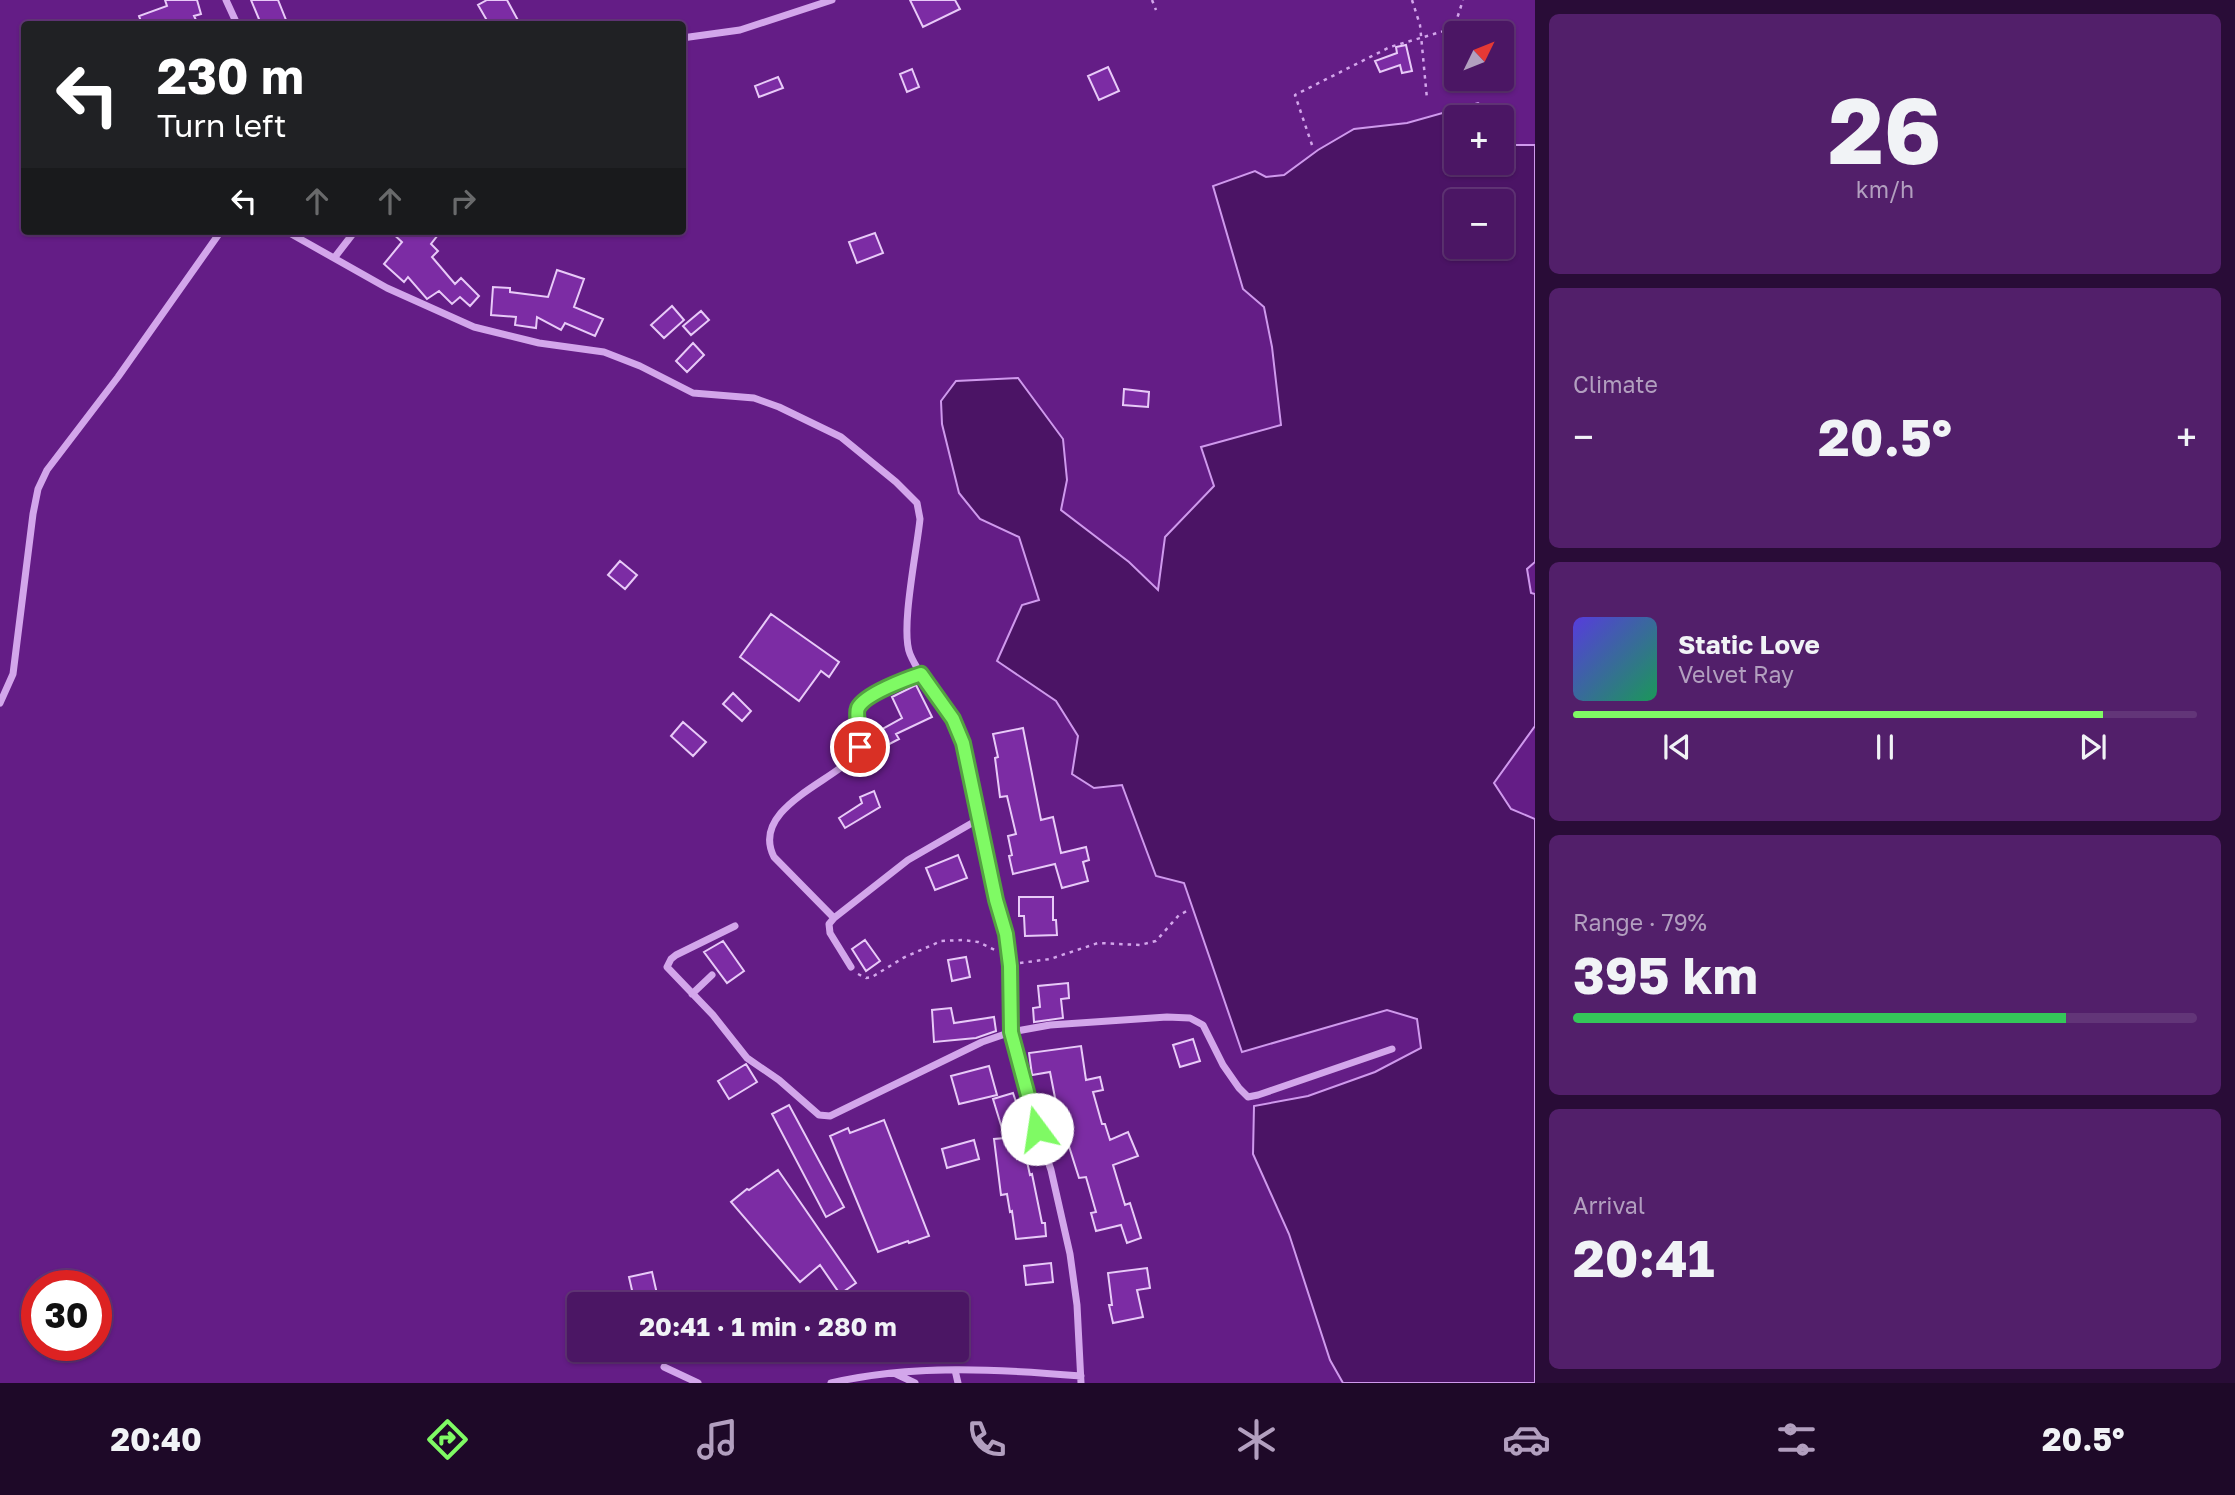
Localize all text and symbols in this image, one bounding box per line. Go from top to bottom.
north arrow [1444,21,1514,91]
map controls [1444,21,1514,259]
text: 230 m [157,46,304,105]
icon: left [42,49,133,140]
text: 26 [1828,75,1942,184]
button: + [1444,105,1514,175]
text: Turn left [157,106,286,144]
text: km/h [1856,175,1914,203]
icon: left [225,182,263,220]
icon: ahead [298,182,336,220]
icon: ahead [371,182,409,220]
icon: right [444,182,482,220]
button: − [1444,189,1514,259]
text: Climate [1573,370,1658,398]
text: 20.5° [1818,405,1952,467]
text: − [1573,414,1594,459]
text: + [2176,414,2197,459]
text: Static Love [1678,629,1820,660]
text: Velvet Ray [1678,660,1794,688]
pin [830,717,890,777]
icon: arrive [841,728,879,766]
icon: previous [1658,728,1696,766]
icon: pause [1866,728,1904,766]
icon: next [2074,728,2112,766]
text: Range · 79% [1573,908,1707,936]
text: 395 km [1573,943,1758,1005]
position arrow [1000,1092,1074,1166]
text: Arrival [1573,1191,1645,1219]
text: 20:41 [1573,1226,1714,1288]
speed limit sign: 30 [21,1270,112,1361]
text: 20:41 · 1 min · 280 m [639,1311,897,1342]
icon: directions [423,1415,472,1464]
icon: music [693,1415,742,1464]
icon: phone [962,1415,1011,1464]
icon: climate [1232,1415,1281,1464]
icon: car [1502,1415,1551,1464]
icon: filters [1772,1415,1821,1464]
text: 20:40 [110,1420,202,1458]
text: 20.5° [2042,1420,2125,1458]

